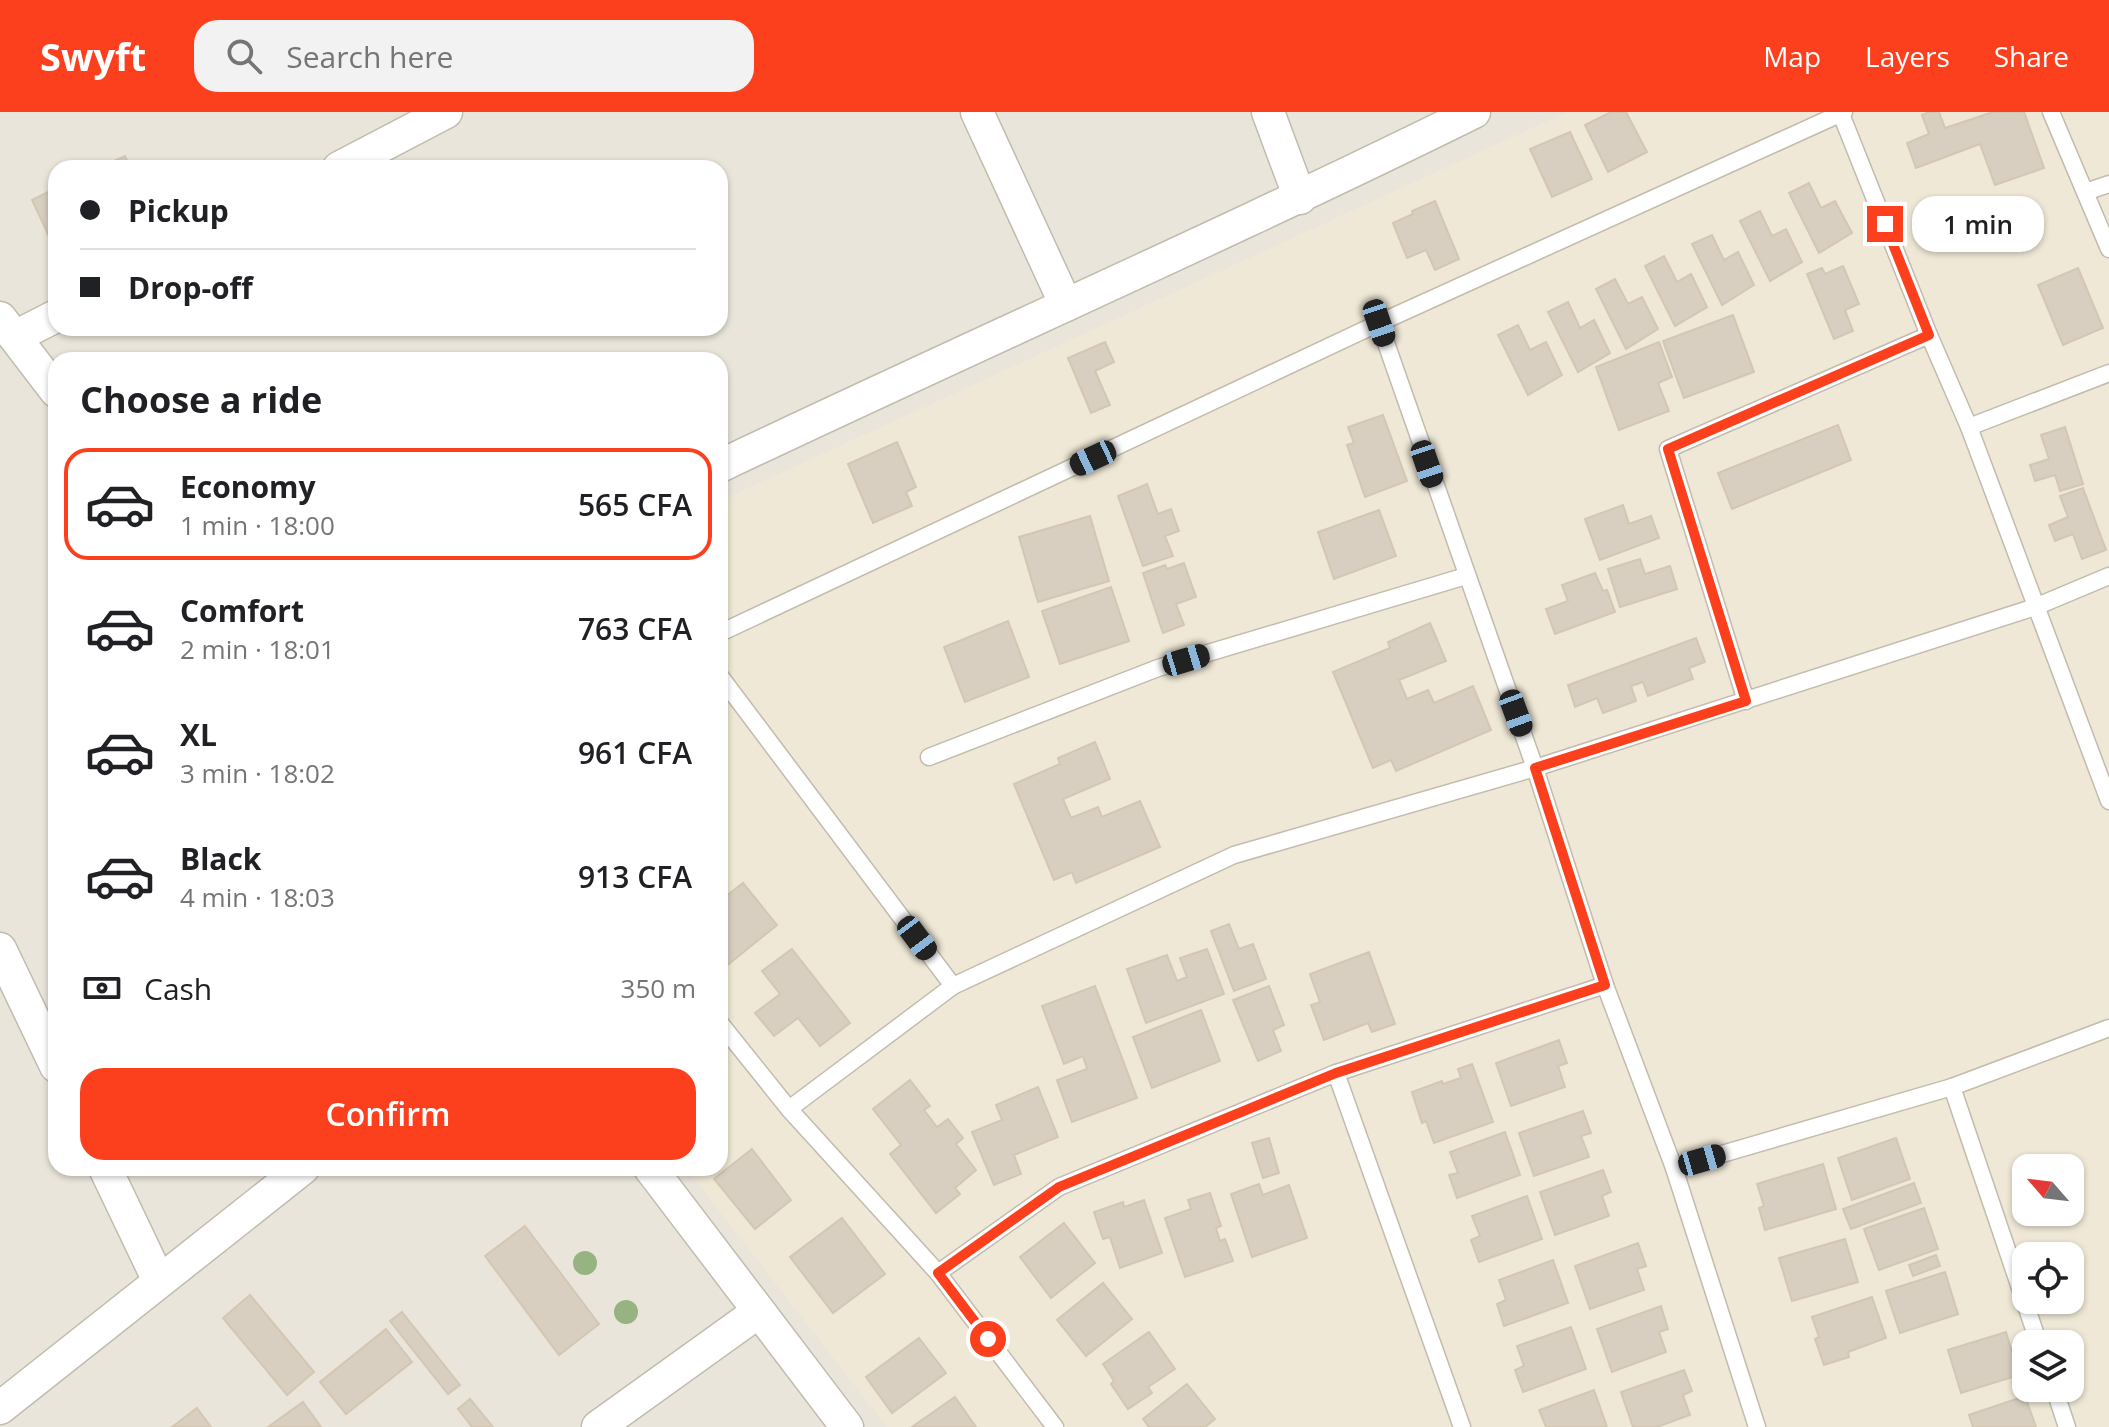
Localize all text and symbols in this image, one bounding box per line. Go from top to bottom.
search box [194,20,754,92]
text: Swyft [40,30,146,82]
icon: search [222,34,266,78]
text: Search here [286,36,453,77]
text: Map [1763,37,1821,75]
text: Layers [1865,37,1950,75]
text: Share [1994,37,2069,75]
text: Pickup [128,190,229,231]
callout: 1 min [1913,196,2045,252]
route end [1867,206,1903,242]
text: 1 min [1943,206,2013,242]
text: Drop-off [128,267,253,308]
car [1360,296,1398,350]
text: Choose a ride [80,375,322,424]
car [1066,437,1120,479]
car [1408,437,1446,491]
text: Economy [180,466,316,507]
icon: car [84,468,156,540]
text: 565 CFA [578,484,692,525]
text: 1 min · 18:00 [180,507,335,543]
text: Comfort [180,590,304,631]
icon: car [84,592,156,664]
text: 763 CFA [578,608,692,649]
text: 2 min · 18:01 [180,631,335,667]
car [1160,642,1212,678]
car [1497,686,1535,740]
text: XL [180,714,217,755]
icon: car [84,716,156,788]
text: 961 CFA [578,732,692,773]
text: 3 min · 18:02 [180,755,335,791]
text: Black [180,838,261,879]
icon: car [84,840,156,912]
text: 913 CFA [578,856,692,897]
text: 4 min · 18:03 [180,879,335,915]
car [893,912,941,964]
icon: cash [80,966,124,1010]
text: Cash [144,968,212,1009]
text: 350 m [621,970,696,1006]
button: Confirm [80,1068,696,1160]
car [1676,1142,1728,1178]
north arrow [2012,1154,2084,1226]
map controls [2012,1154,2084,1402]
button: locate [2012,1242,2084,1314]
route start [970,1321,1006,1357]
button: layers [2012,1330,2084,1402]

